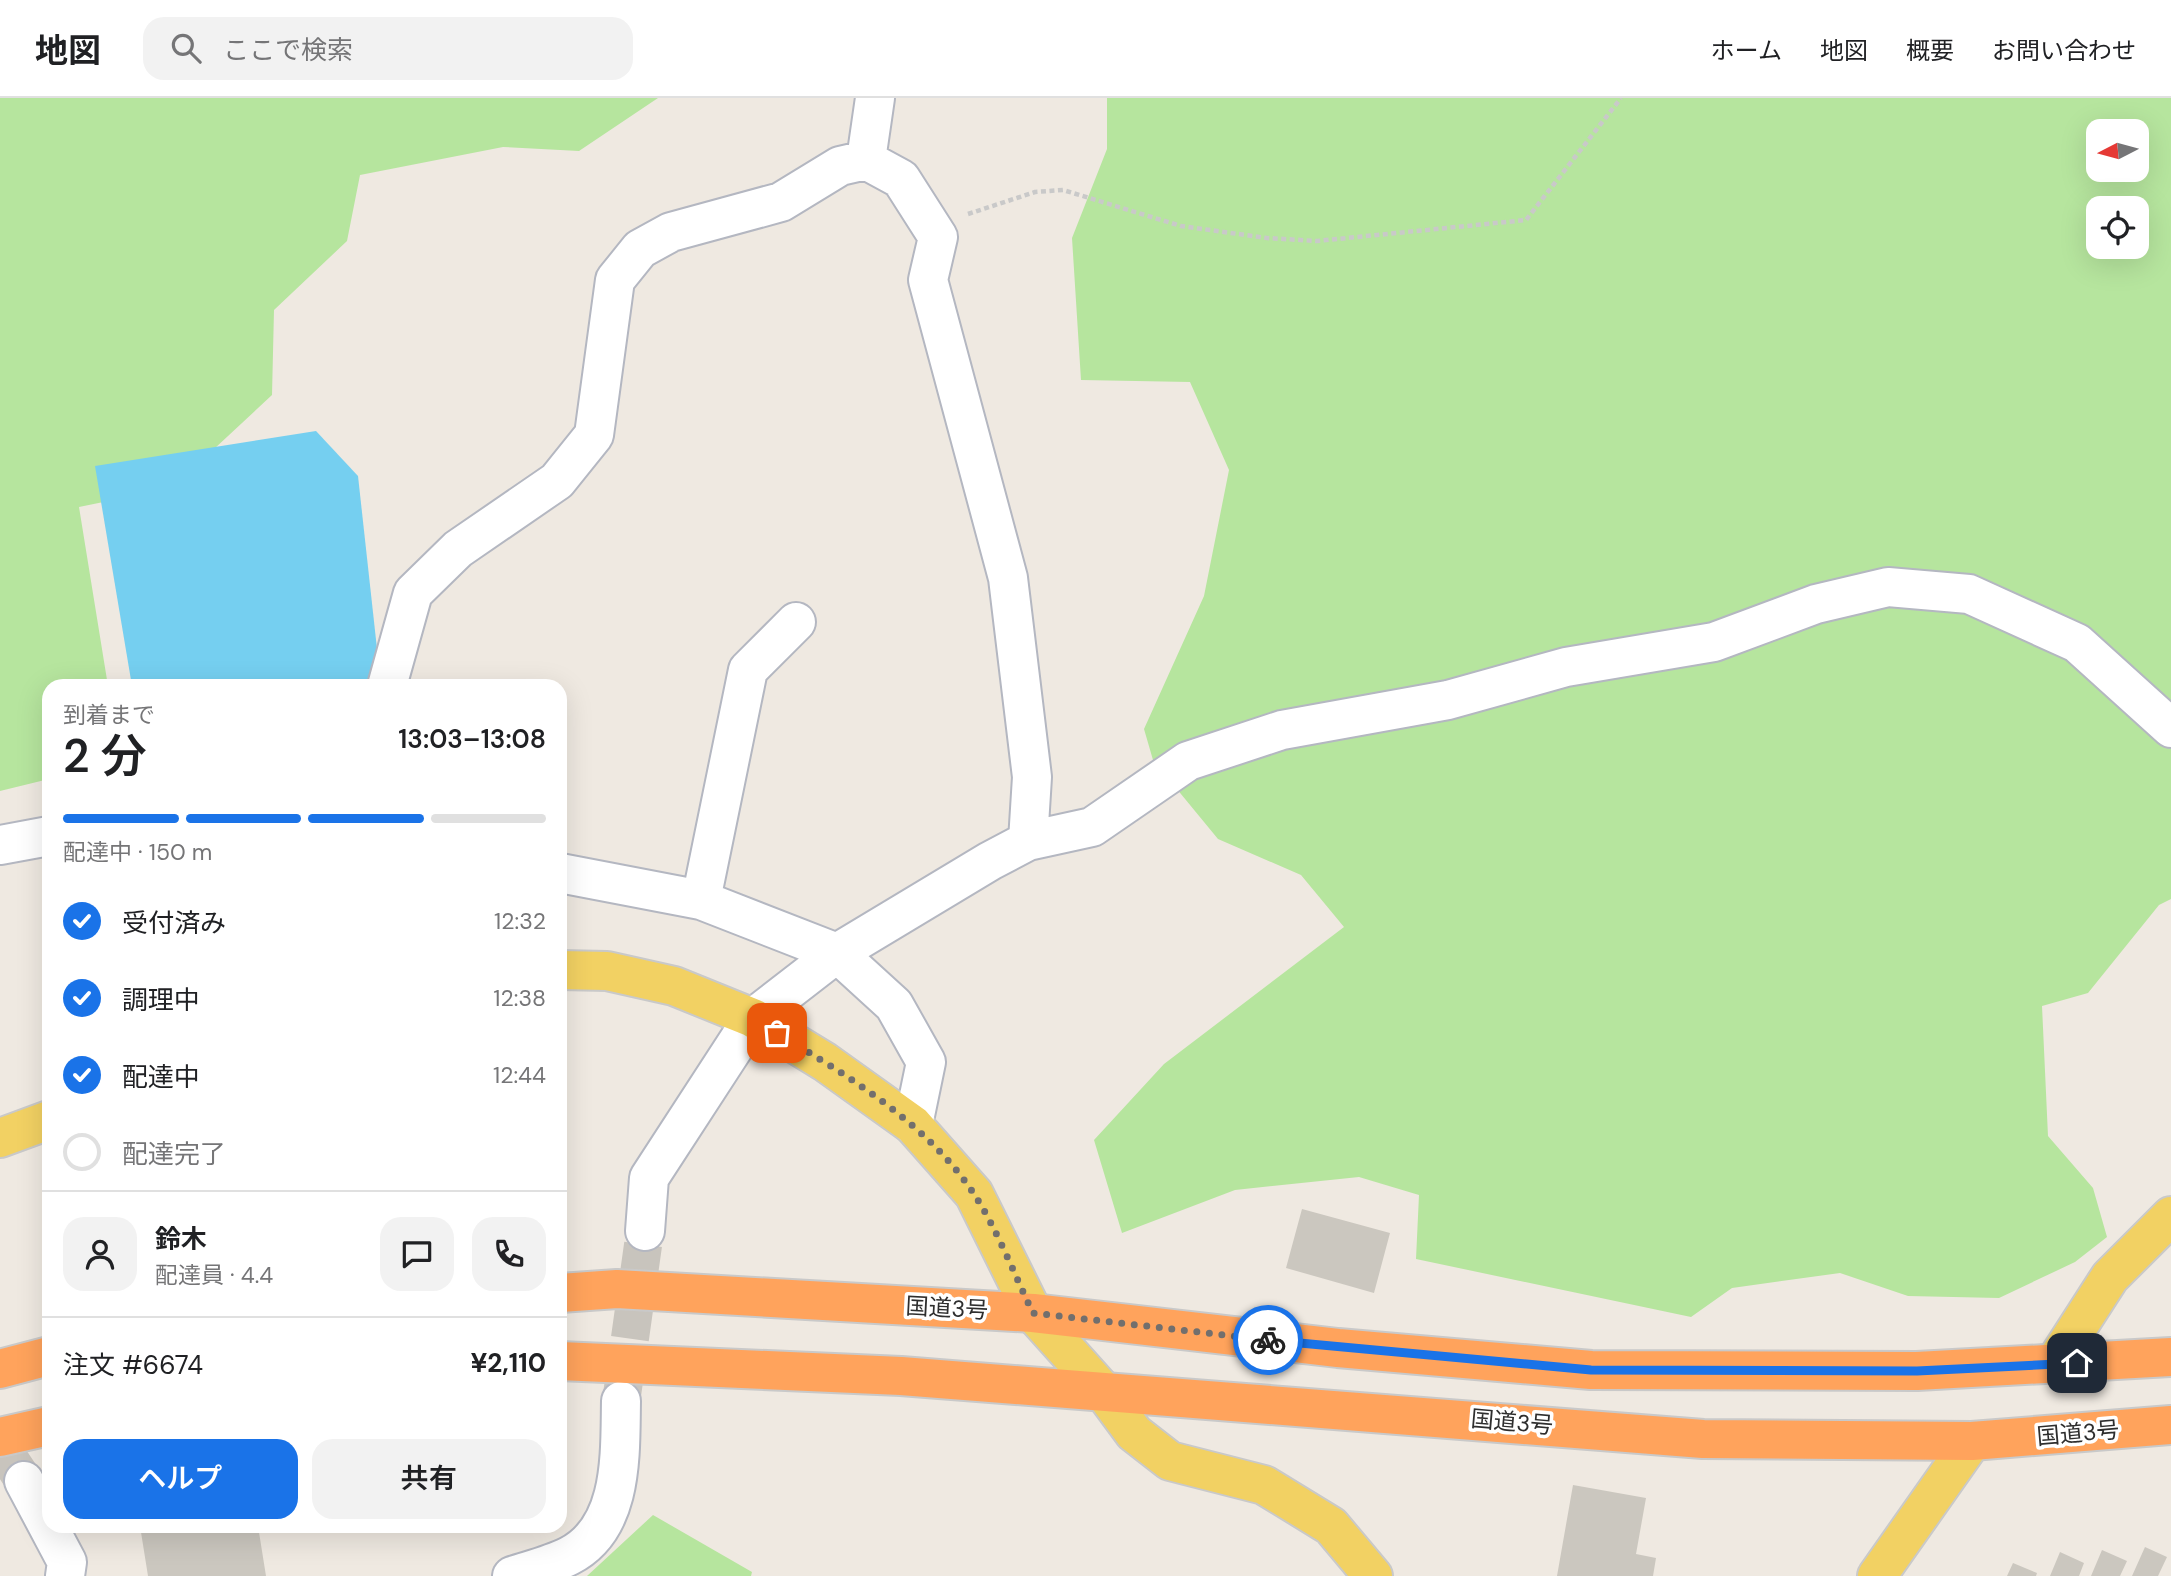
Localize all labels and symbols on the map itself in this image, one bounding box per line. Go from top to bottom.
north arrow [2086,119,2149,182]
pin [747,1003,807,1063]
street label: 国道3号 [905,1291,989,1325]
courier [1233,1305,1303,1375]
pin [2047,1333,2107,1393]
street label: 国道3号 [1470,1403,1554,1441]
street label: 国道3号 [2036,1414,2120,1452]

